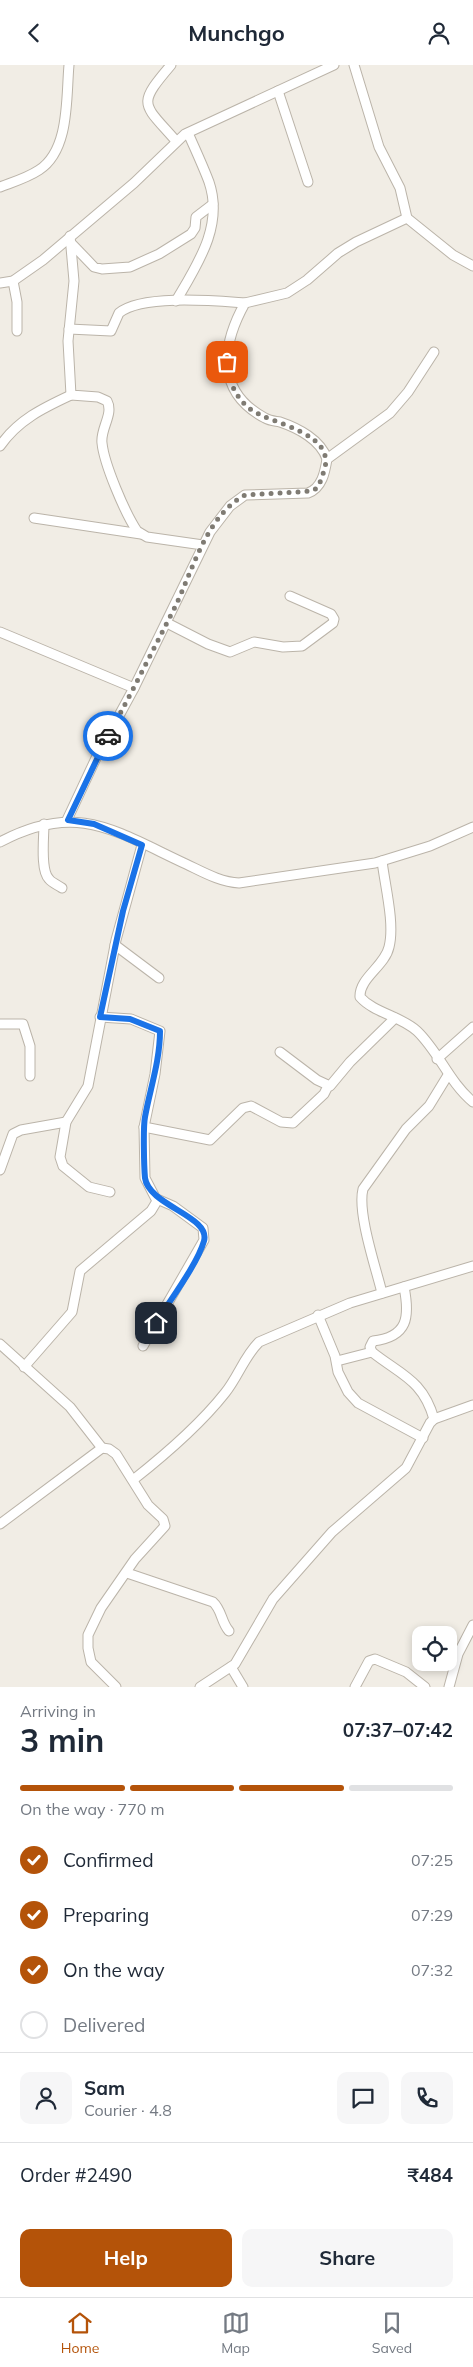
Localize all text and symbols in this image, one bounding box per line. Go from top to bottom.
icon: back [20,19,48,47]
text: Munchgo [188,19,285,47]
icon: person [425,19,453,47]
pin [206,341,248,383]
icon: bag [213,348,241,376]
courier [83,711,133,761]
icon: car [94,722,122,750]
pin [135,1302,177,1344]
icon: home [142,1309,170,1337]
map controls [412,1626,457,1671]
button: locate [412,1626,457,1671]
text: Arriving in [20,1701,96,1721]
text: 07:37–07:42 [343,1718,453,1742]
text: 3 min [20,1720,104,1760]
text: On the way · 770 m [20,1799,165,1819]
icon: check [20,1846,48,1874]
text: Confirmed [63,1848,154,1872]
text: 07:25 [411,1850,453,1870]
icon: check [20,1901,48,1929]
text: Preparing [63,1903,149,1927]
text: 07:29 [411,1905,453,1925]
icon: check [20,1956,48,1984]
text: On the way [63,1958,165,1982]
text: 07:32 [411,1960,453,1980]
text: Delivered [63,2013,145,2037]
button: person [20,2072,72,2124]
button: chat [337,2072,389,2124]
button: phone [401,2072,453,2124]
text: Sam [84,2076,125,2100]
text: Courier · 4.8 [84,2100,172,2120]
text: Order #2490 [20,2163,132,2187]
text: ₹484 [407,2163,453,2187]
button: Help [20,2229,232,2287]
button: Share [242,2229,453,2287]
tab: Home [61,2309,99,2357]
tab: Map [221,2309,250,2357]
tab: Saved [372,2309,412,2357]

